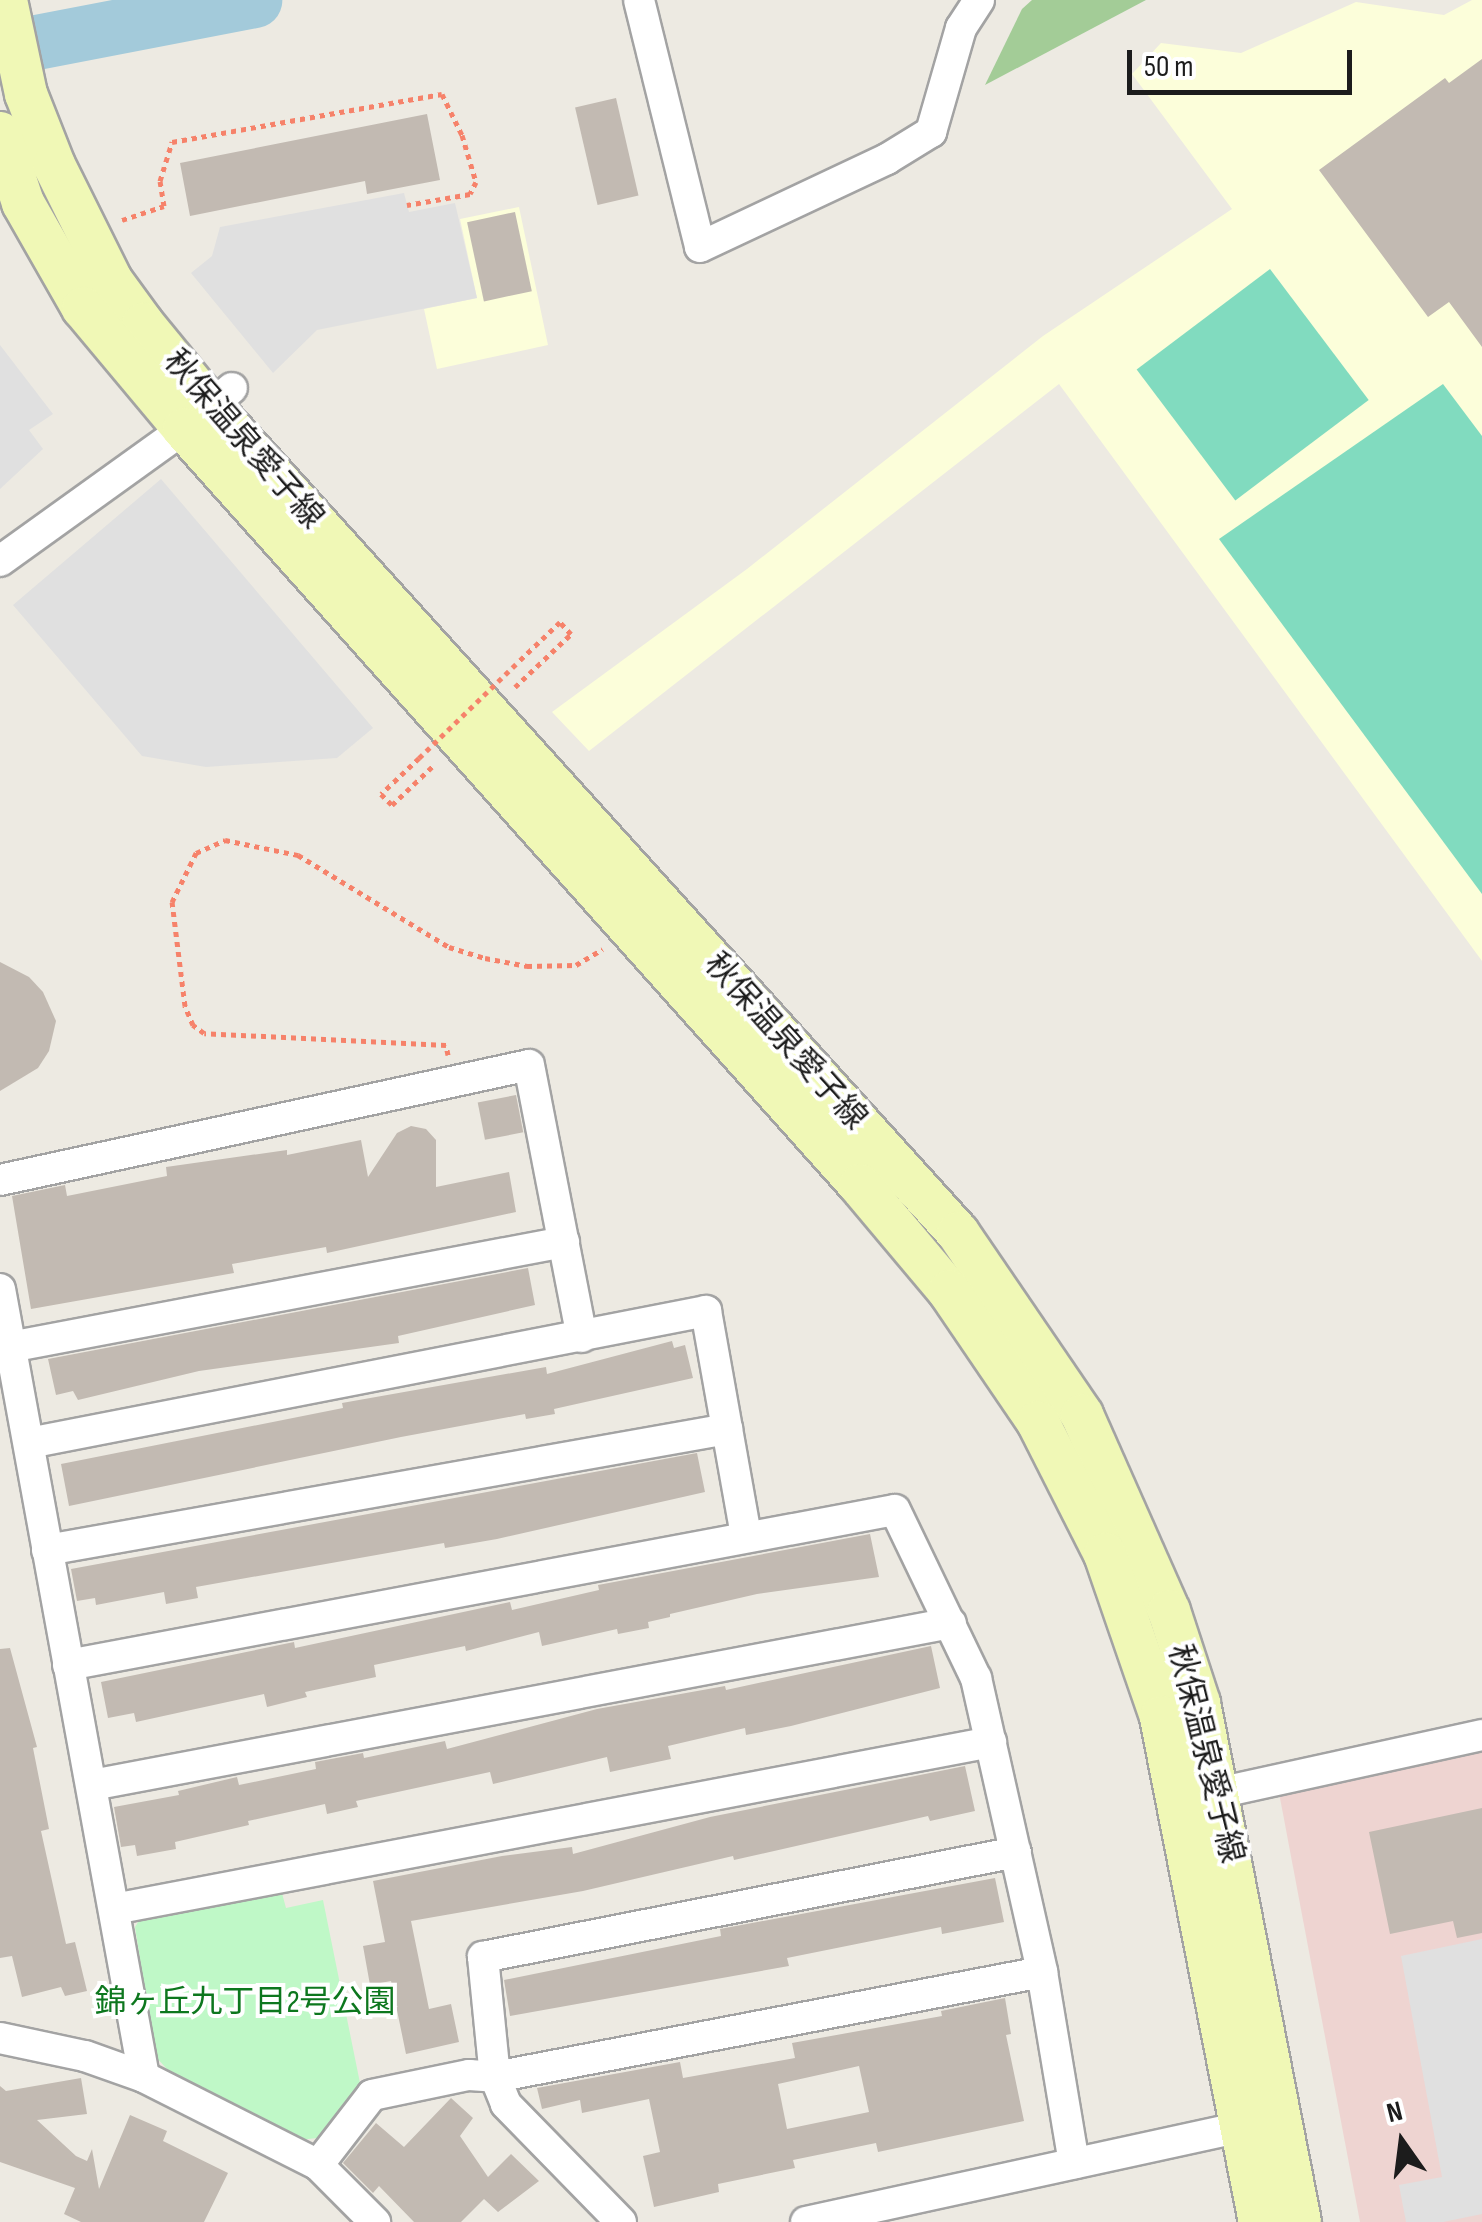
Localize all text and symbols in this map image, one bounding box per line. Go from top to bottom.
scale bar [1132,30,1357,92]
text: 50 m [1144,49,1193,85]
street label: 秋保温泉愛子線 [155,343,331,537]
street label: 秋保温泉愛子線 [696,946,874,1138]
street label: 秋保温泉愛子線 [1159,1641,1251,1867]
park label: 錦ヶ丘九丁目2号公園 [94,1984,396,2022]
north arrow [1352,2092,1452,2192]
text: N [1383,2095,1406,2130]

